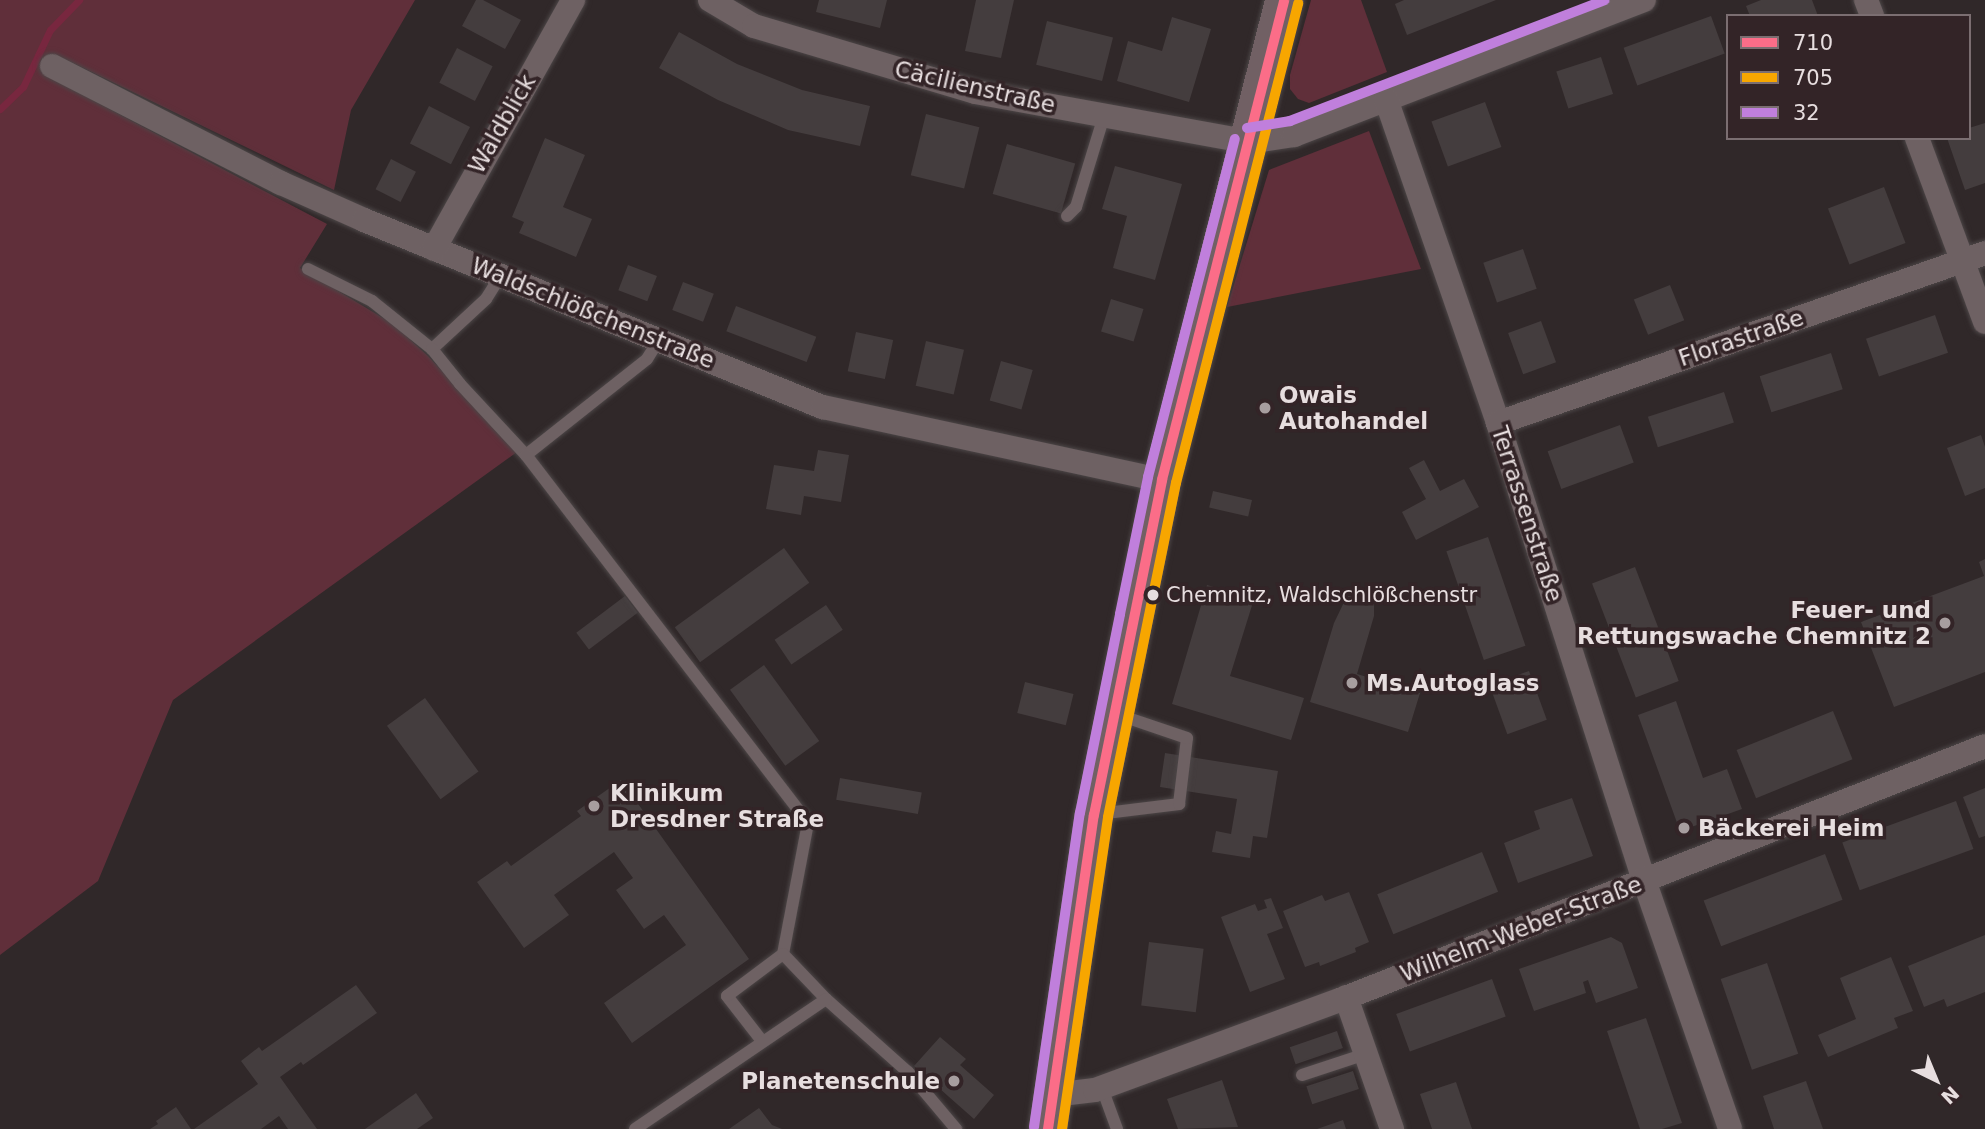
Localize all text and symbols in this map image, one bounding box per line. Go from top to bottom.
legend [1726,14,1971,140]
text: 710 [1793,31,1833,55]
street label: Cäcilienstraße [892,55,1058,119]
text: 705 [1793,66,1833,90]
street label: Waldblick [463,70,541,178]
text: 32 [1793,101,1820,125]
street label: Waldschlößchenstraße [467,252,719,374]
street label: Florastraße [1675,304,1807,372]
place label: Owais Autohandel [1279,381,1428,435]
marker: Owais Autohandel [1257,400,1273,416]
street label: Terrassenstraße [1486,423,1568,605]
place label: Chemnitz, Waldschlößchenstr [1166,582,1477,608]
marker: Chemnitz, Waldschlößchenstr [1146,588,1160,602]
place label: Feuer- und Rettungswache Chemnitz 2 [1577,596,1931,650]
marker: Feuer- und Rettungswache Chemnitz 2 [1937,615,1953,631]
place label: Ms.Autoglass [1366,669,1540,697]
marker: Ms.Autoglass [1344,675,1360,691]
place label: Klinikum Dresdner Straße [610,779,824,833]
marker: Klinikum Dresdner Straße [584,796,604,816]
place label: Bäckerei Heim [1698,814,1884,842]
marker: Bäckerei Heim [1676,820,1692,836]
street label: Wilhelm-Weber-Straße [1396,870,1646,988]
north arrow [1901,1045,1971,1115]
place label: Planetenschule [741,1067,940,1095]
marker: Planetenschule [946,1073,962,1089]
text: N [1937,1082,1964,1109]

